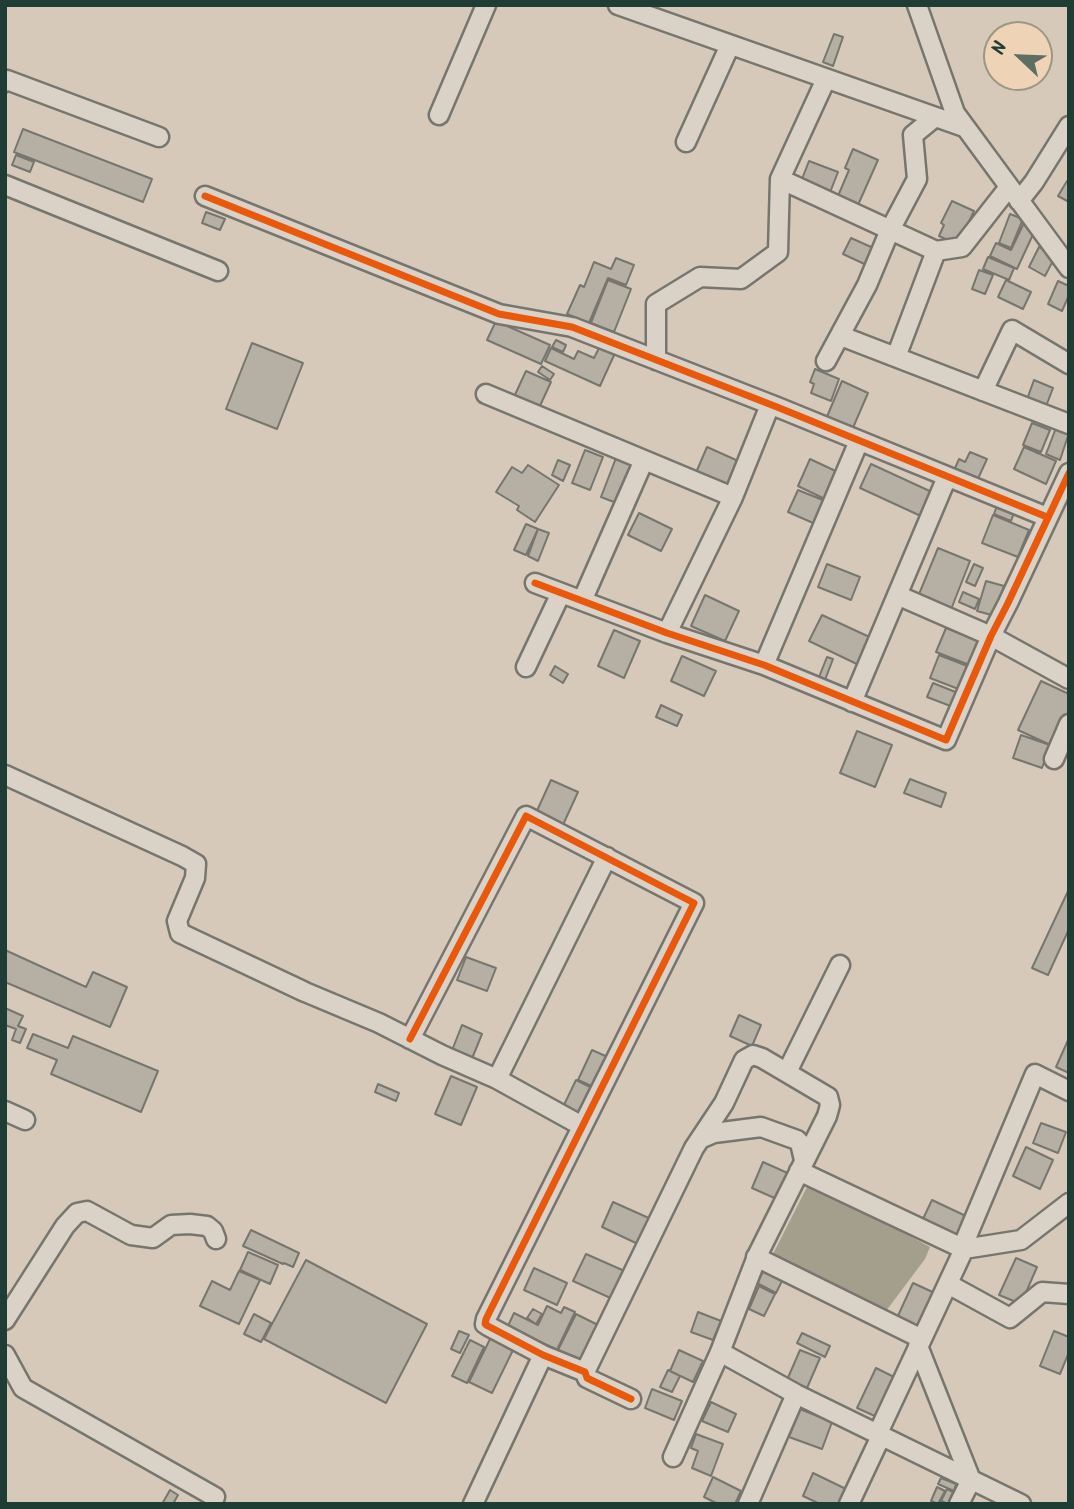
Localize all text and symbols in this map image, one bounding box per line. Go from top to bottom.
north arrow [983,21,1053,91]
text: N [984,37,1017,60]

